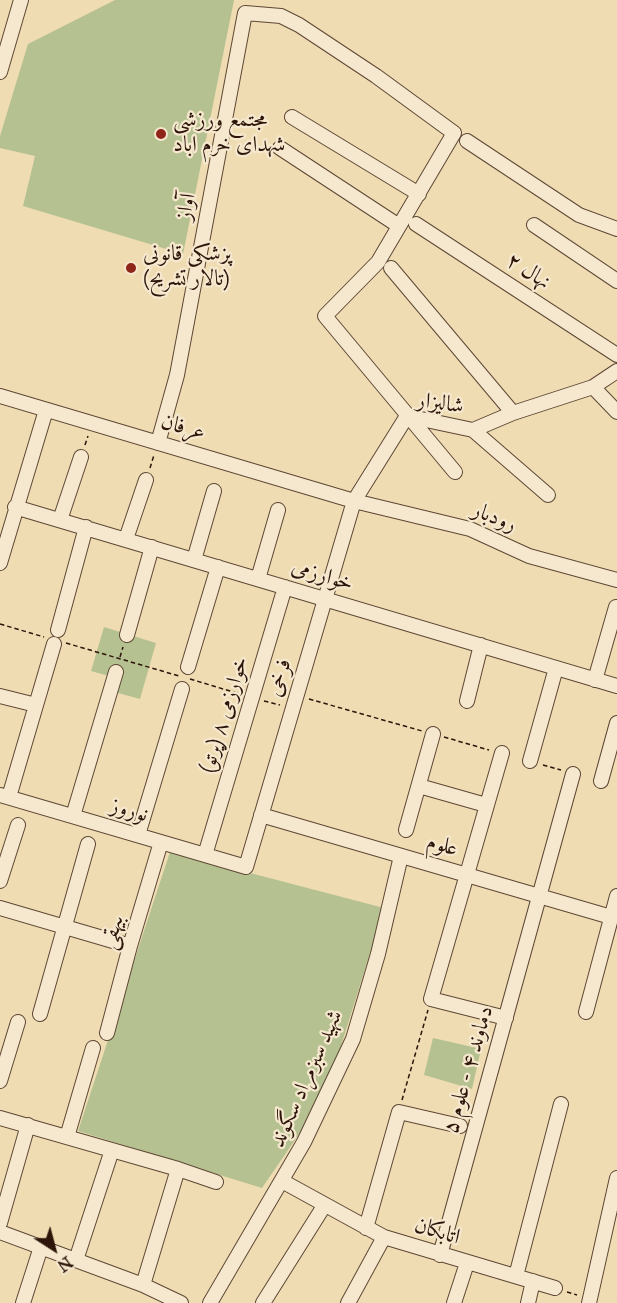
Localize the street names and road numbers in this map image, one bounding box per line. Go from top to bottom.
street label: آواز [171,191,203,223]
street label: نهال ۲ [501,248,555,296]
street label: شالیزار [415,388,465,420]
street label: عرفان [158,409,208,447]
street label: رودبار [468,497,520,539]
street label: خوارزمی [288,554,356,598]
street label: خوارزمی ۸ (پرتو) [195,654,255,776]
street label: فرخی [262,656,298,700]
street label: نوروز [107,793,151,829]
street label: علوم [423,829,461,863]
street label: بیهقی [95,912,131,952]
street label: دماوند ۴ - علوم ۵ [438,1003,500,1137]
street label: شهید سبزمراد سگوند [265,1006,349,1152]
street label: اتابکان [411,1213,463,1251]

